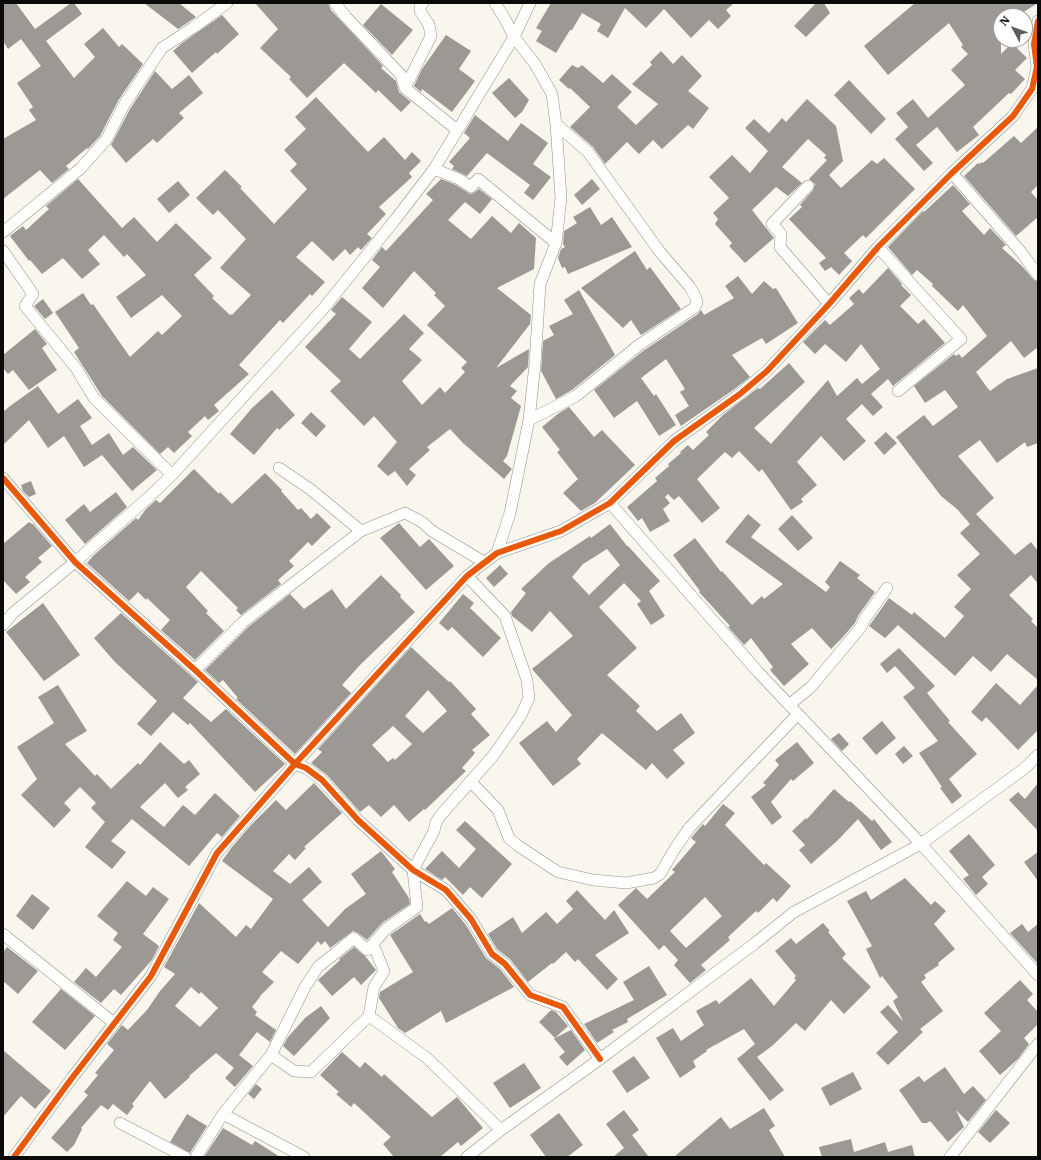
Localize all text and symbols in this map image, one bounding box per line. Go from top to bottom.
north arrow [993,8,1033,48]
text: N [997,13,1013,29]

